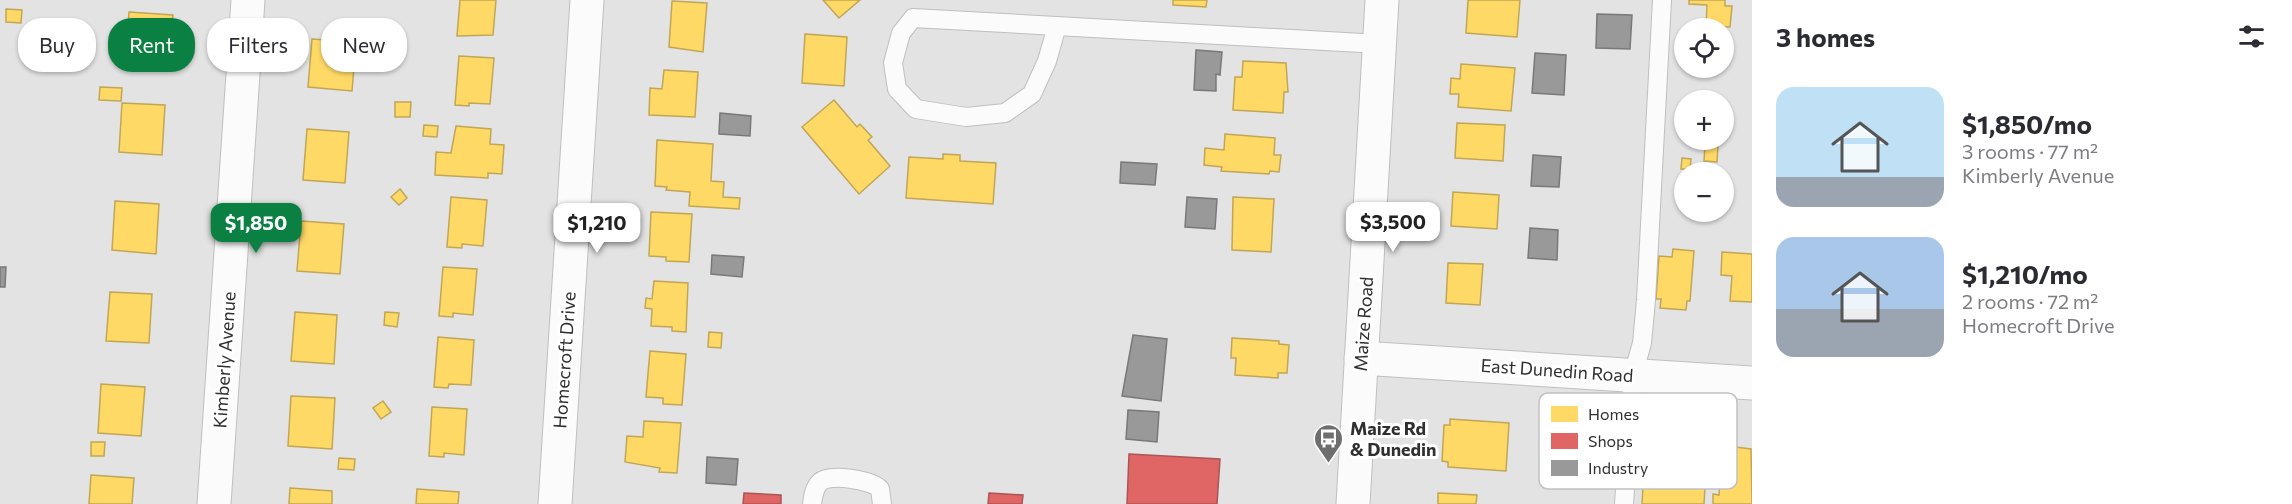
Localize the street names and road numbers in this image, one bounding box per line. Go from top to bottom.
street label: Maize Road [1349,276,1377,372]
street label: Kimberly Avenue [208,291,240,429]
street label: Homecroft Drive [548,291,580,429]
street label: East Dunedin Road [1480,354,1634,386]

